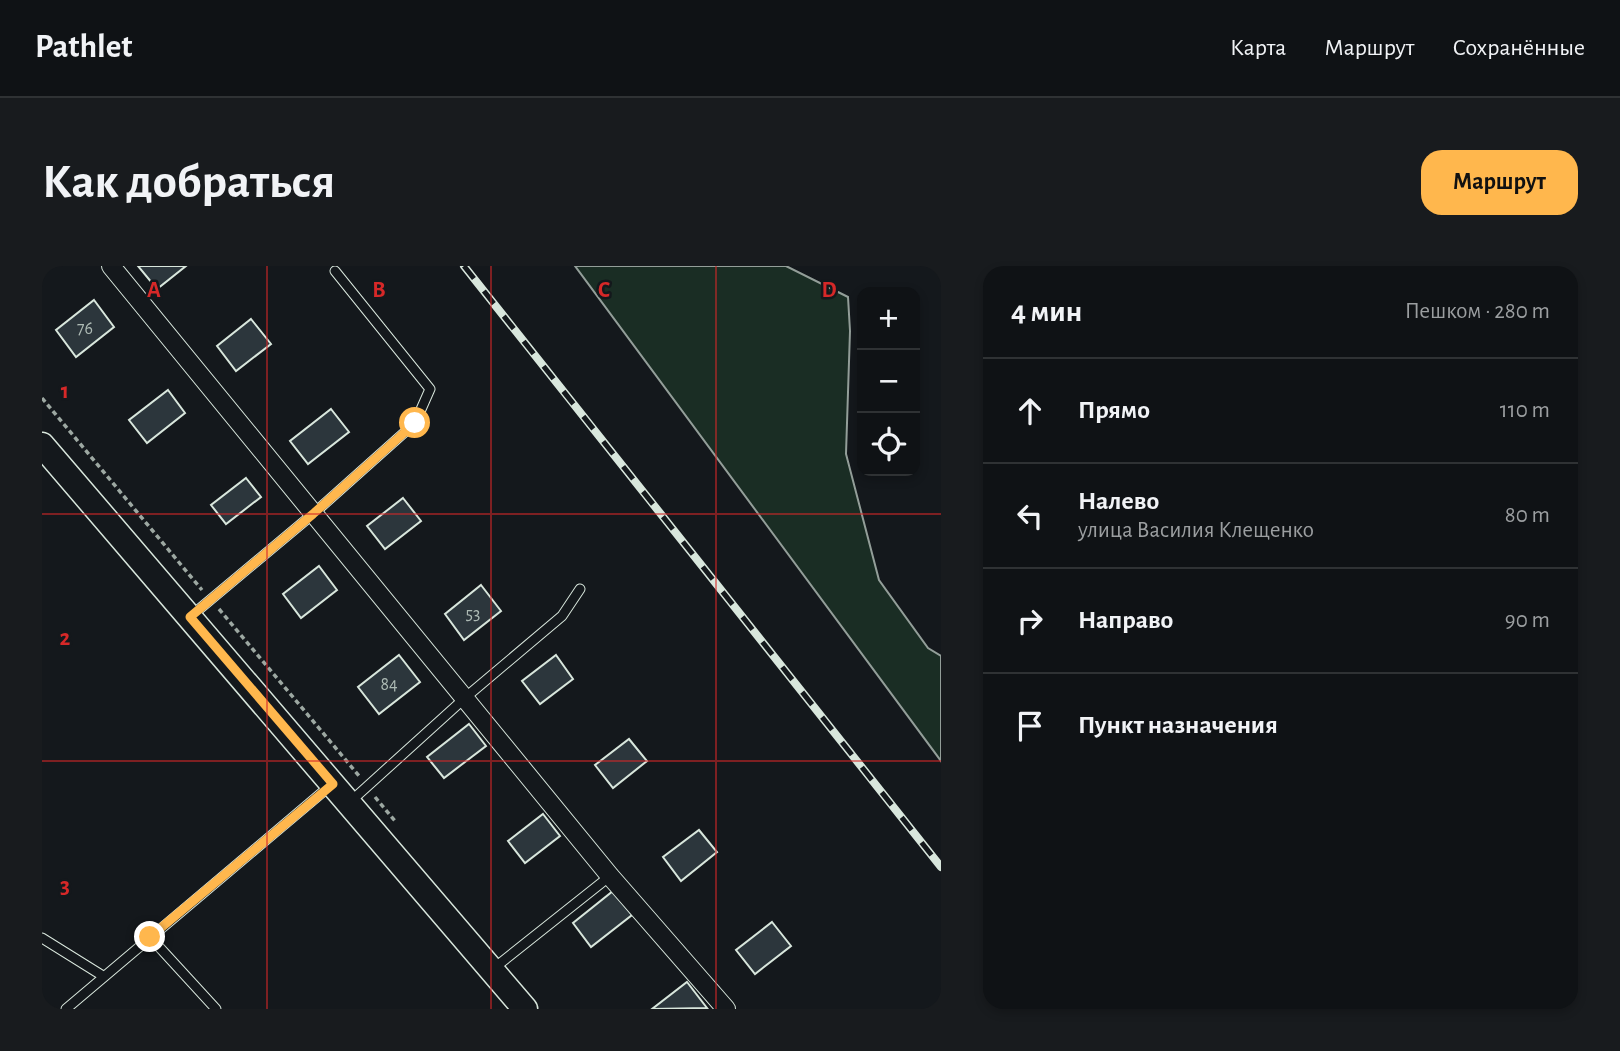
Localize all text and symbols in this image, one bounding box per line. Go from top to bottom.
text: Pathlet [35,31,133,64]
text: Карта [1230,36,1286,60]
text: Маршрут [1324,36,1414,60]
text: Сохранённые [1452,36,1585,60]
button: Маршрут [1421,150,1578,215]
text: Как добраться [42,158,335,207]
text: A [147,279,161,302]
text: B [372,279,386,302]
text: C [598,279,610,302]
text: D [821,279,837,302]
map controls [857,287,920,476]
button: + [857,287,920,350]
text: 4 мин [1011,297,1082,327]
text: Пешком · 280 m [1405,300,1550,323]
house number: 76 [77,320,93,338]
button: − [857,350,920,413]
text: 1 [61,380,69,403]
icon: ahead [1011,392,1049,430]
text: Прямо [1078,397,1150,423]
text: 110 m [1500,399,1550,422]
route start [399,407,430,438]
button: locate [857,413,920,476]
text: Налево [1078,488,1159,514]
icon: left [1011,497,1049,535]
text: 80 m [1505,504,1550,527]
text: улица Василия Клещенко [1078,519,1314,542]
icon: right [1011,602,1049,640]
house number: 53 [466,605,480,623]
text: Направо [1078,607,1173,633]
text: 90 m [1505,609,1550,632]
text: 2 [60,627,71,650]
house number: 84 [380,676,398,694]
icon: arrive [1011,707,1049,745]
text: Пункт назначения [1078,712,1278,738]
text: 3 [60,875,70,898]
route end [134,921,165,952]

